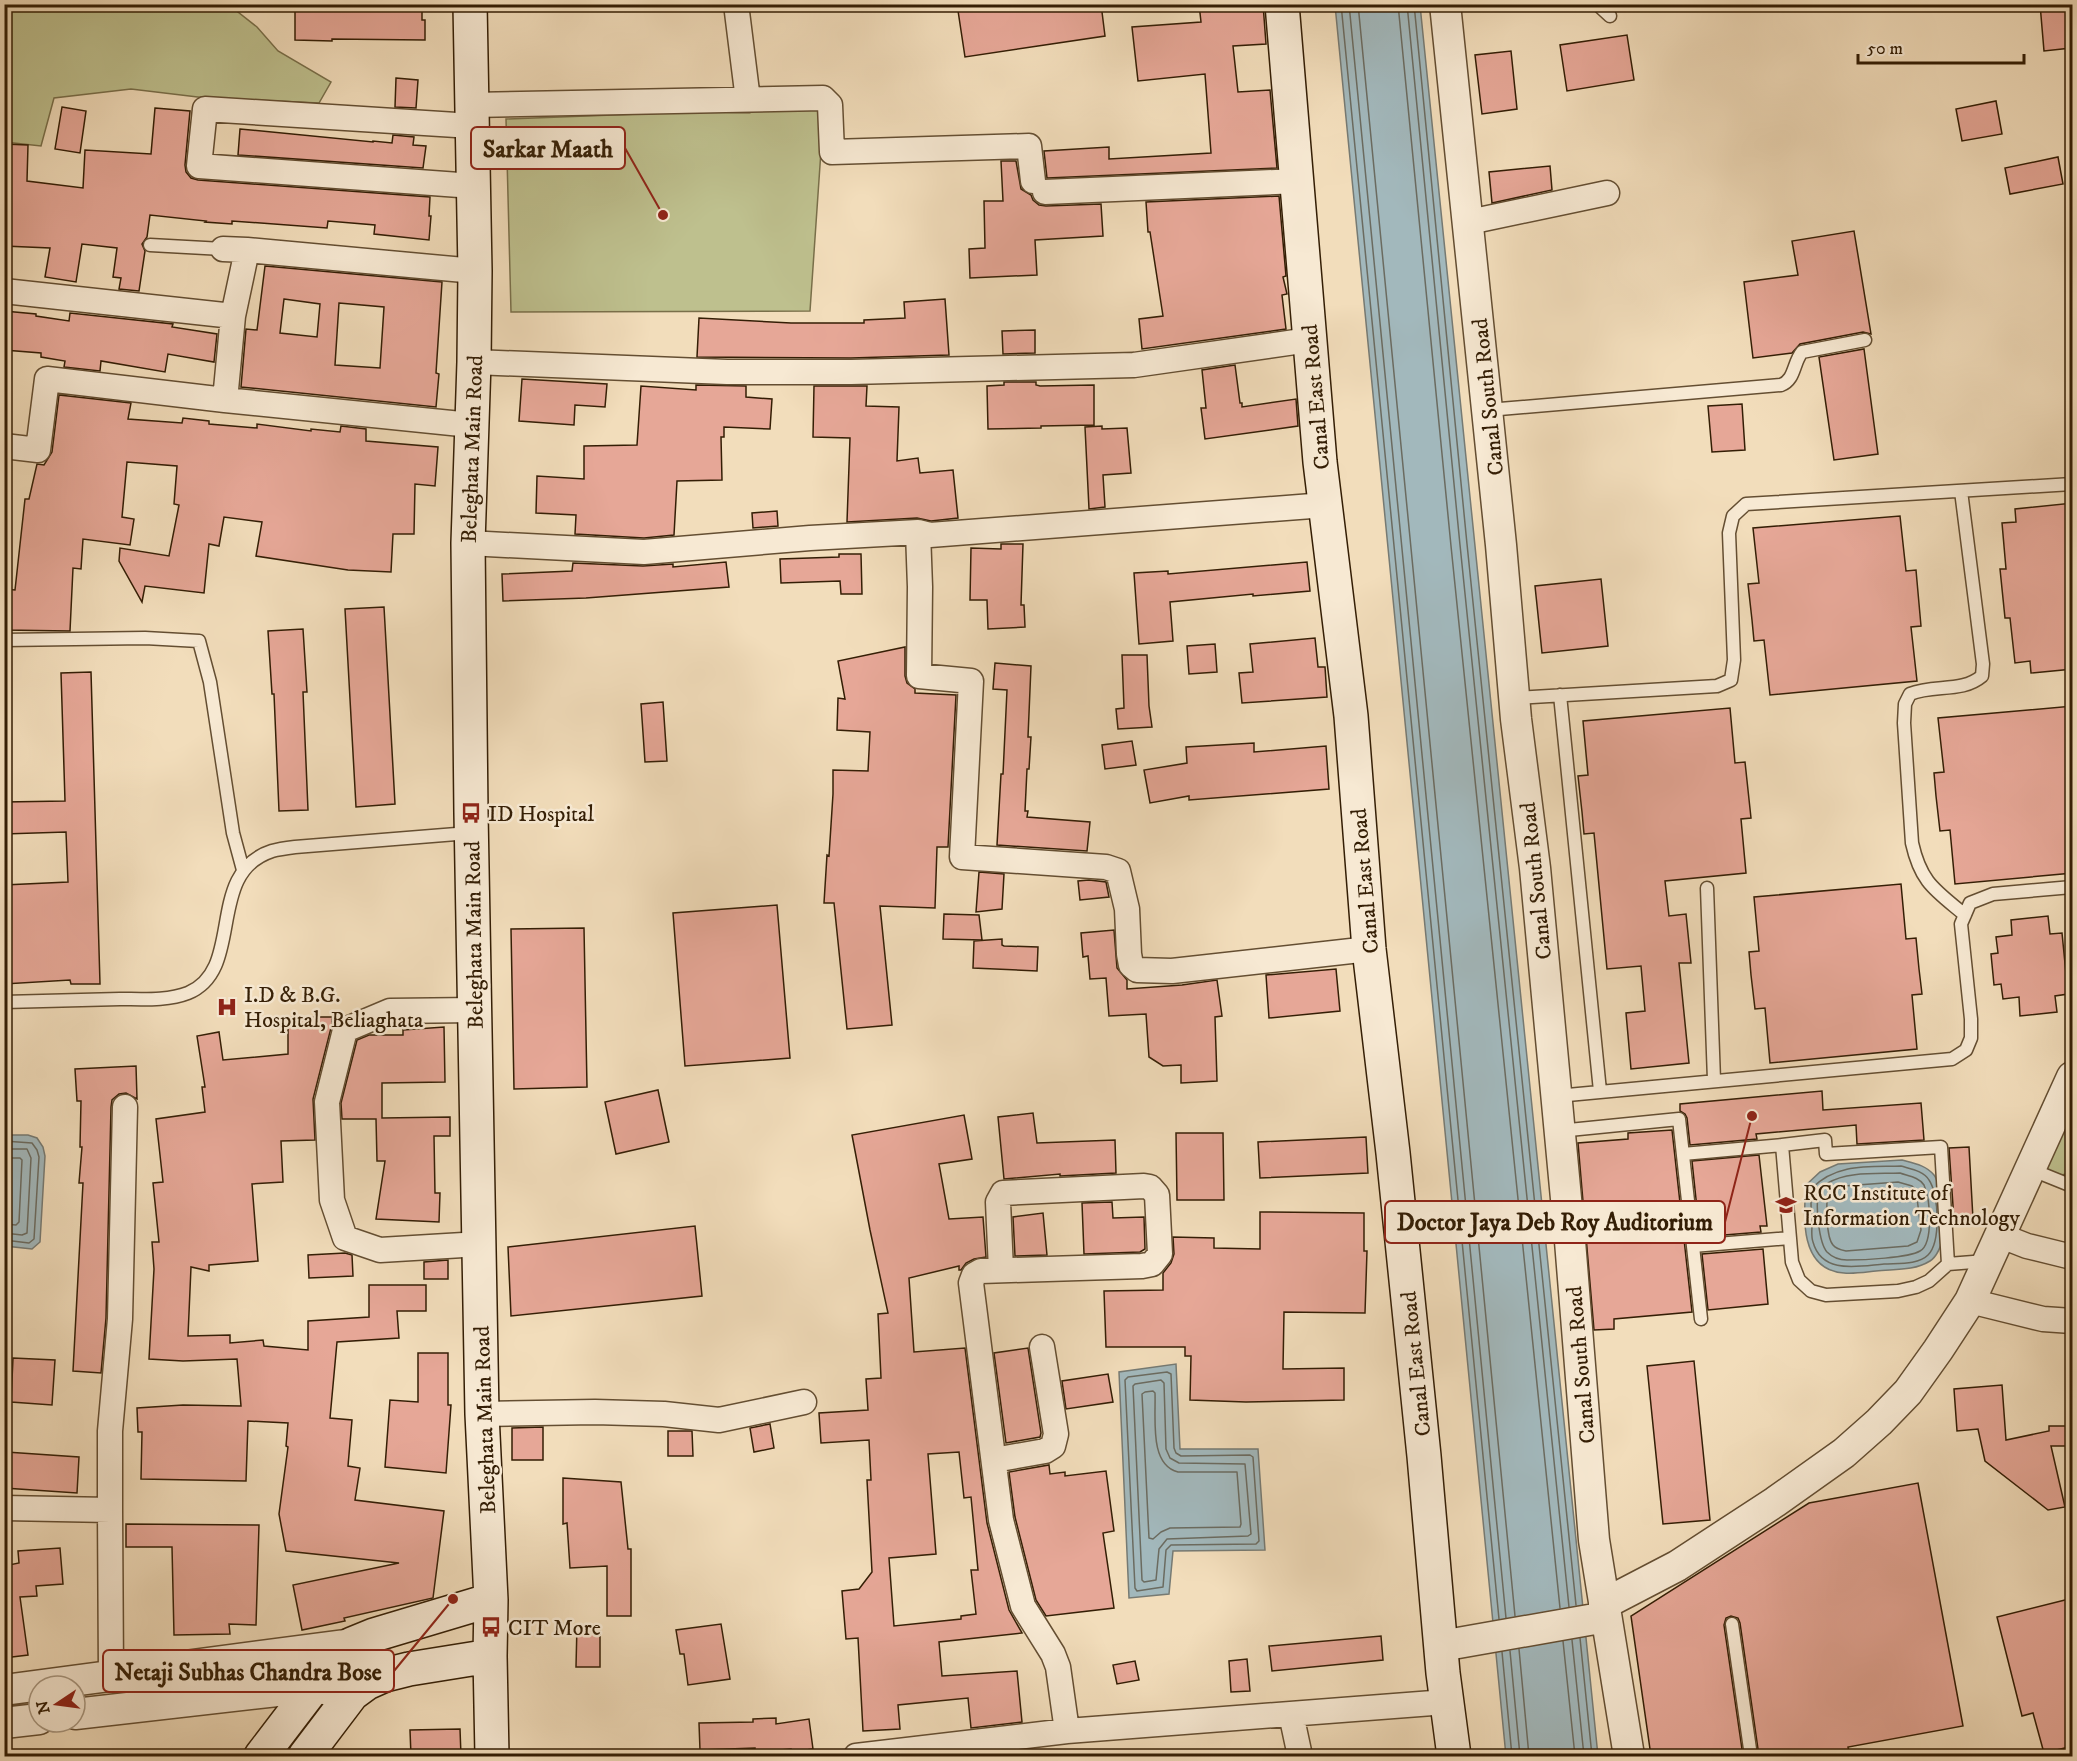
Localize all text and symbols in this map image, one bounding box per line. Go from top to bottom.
scale bar [1858,27,2024,65]
text: 50 m [1867,38,1903,60]
callout: Sarkar Maath [471,127,625,169]
text: Sarkar Maath [483,135,614,165]
street label: Canal South Road [1467,317,1510,477]
street label: Canal East Road [1297,323,1336,471]
street label: Beleghata Main Road [456,354,489,544]
bus stop icon: ID Hospital [459,801,483,825]
place label: ID Hospital [488,801,594,828]
street label: Canal South Road [1515,801,1558,961]
street label: Canal East Road [1346,807,1385,955]
street label: Beleghata Main Road [459,841,490,1029]
place label: I.D & B.G. Hospital, Beliaghata [244,982,424,1034]
hospital icon: I.D & B.G. Hospital, Beliaghata [215,995,239,1019]
place label: RCC Institute of Information Technology [1803,1180,2021,1232]
school or university icon: RCC Institute of Information Technology [1774,1193,1798,1217]
callout: Doctor Jaya Deb Roy Auditorium [1385,1201,1725,1243]
text: Doctor Jaya Deb Roy Auditorium [1397,1208,1713,1238]
street label: Canal South Road [1561,1285,1602,1445]
street label: Canal East Road [1395,1290,1438,1438]
street label: Beleghata Main Road [469,1325,502,1515]
bus stop icon: CIT More [479,1615,503,1639]
place label: CIT More [508,1615,601,1642]
callout: Netaji Subhas Chandra Bose [103,1650,394,1692]
text: Netaji Subhas Chandra Bose [114,1658,382,1688]
north arrow [27,1674,87,1734]
text: N [32,1698,55,1716]

